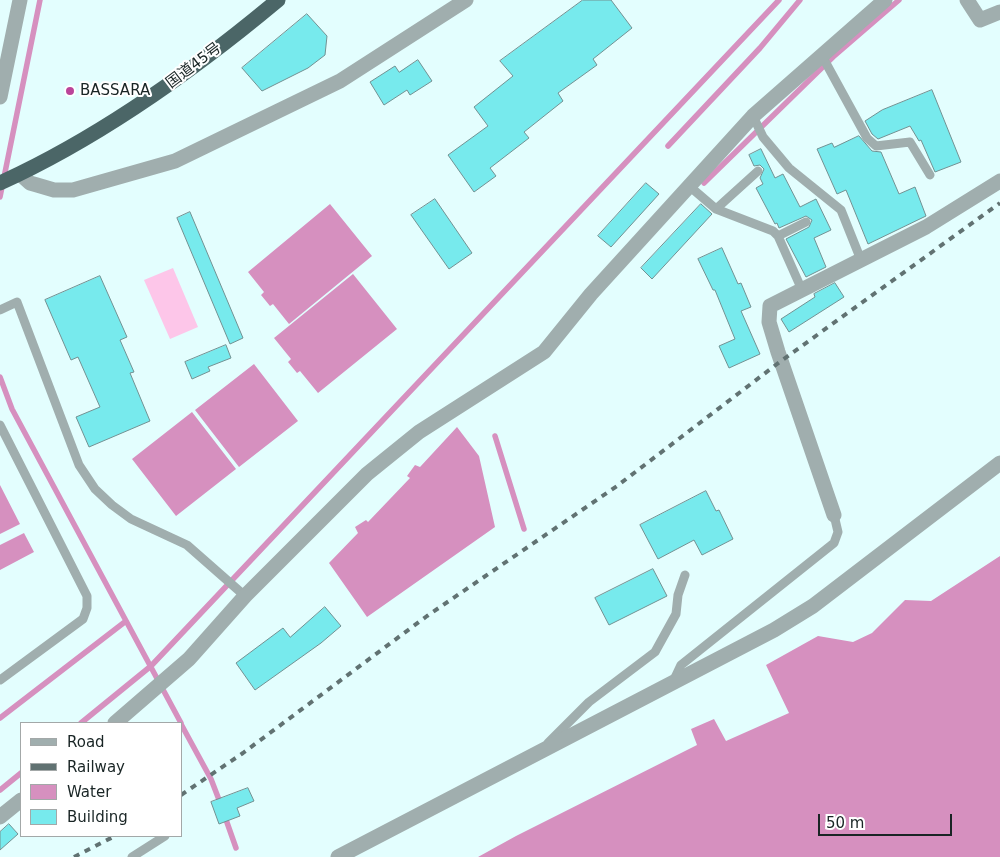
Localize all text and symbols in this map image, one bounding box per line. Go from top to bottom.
street label: 国道45号 [163,40,225,92]
place label: BASSARA [80,82,150,100]
marker: BASSARA [64,85,76,97]
legend [20,722,182,837]
text: Road [67,733,105,751]
text: Railway [67,758,125,776]
text: Water [67,783,111,801]
scale bar [820,804,954,836]
text: Building [67,808,128,826]
text: 50 m [826,814,864,832]

